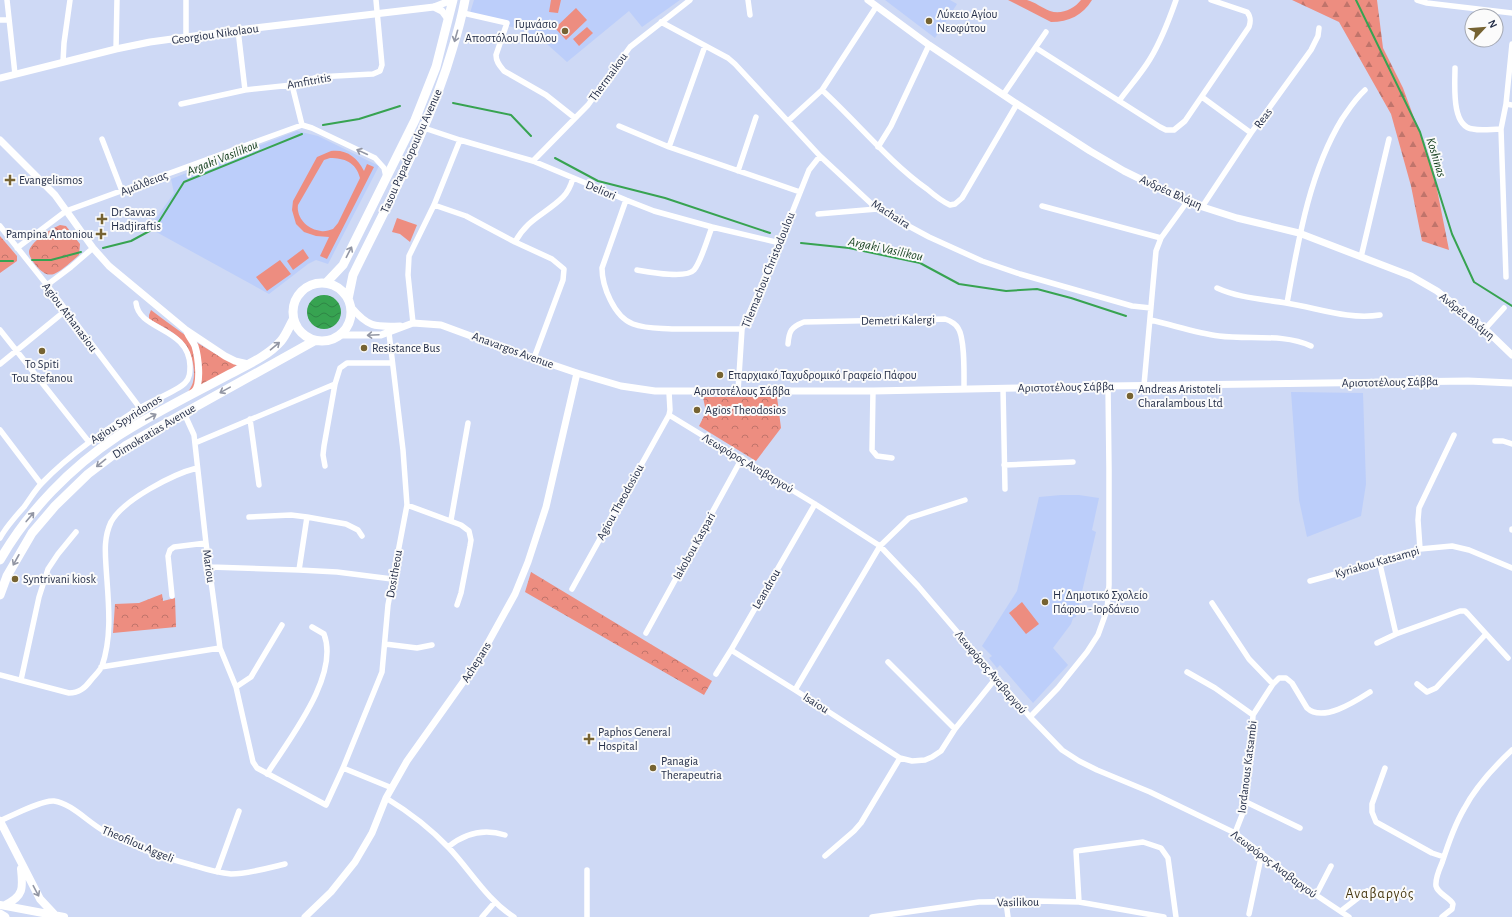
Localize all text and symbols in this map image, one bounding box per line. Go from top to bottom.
place label: Λύκειο Αγίου Νεοφύτου [937,8,998,34]
north arrow [1464,8,1504,48]
marker: Λύκειο Αγίου Νεοφύτου [924,16,934,26]
place label: Γυμνάσιο Αποστόλου Παύλου [465,18,557,44]
text: N [1486,18,1499,30]
street label: Georgiou Nikolaou [171,22,259,46]
marker: Γυμνάσιο Αποστόλου Παύλου [560,26,570,36]
one-way arrow [452,29,460,42]
street label: Thermaikou [586,51,630,103]
street label: Amfitritis [286,71,332,91]
street label: Tasou Papadopoulou Avenue [378,87,444,215]
street label: Reas [1252,106,1274,130]
water label: Koshinas [1423,136,1448,179]
water label: Argaki Vasilikou [184,138,260,179]
one-way arrow [356,147,368,155]
street label: Αμάλθειας [119,168,170,198]
street label: Ανδρέα Βλάμη [1138,173,1204,211]
marker: Evangelismos [4,174,16,186]
place label: Evangelismos [19,174,83,186]
street label: Deliori [584,178,618,202]
street label: Machaira [869,197,913,231]
place label: Dr Savvas Hadjiraftis [111,206,161,233]
street label: Tilemachou Christodoulou [739,210,797,330]
marker: Dr Savvas Hadjiraftis [96,213,108,225]
place label: Pampina Antoniou [6,228,93,240]
marker: Pampina Antoniou [96,229,106,239]
water label: Argaki Vasilikou [846,235,924,264]
one-way arrow [346,246,353,258]
street label: Agiou Athanasiou [40,280,100,354]
street label: Ανδρέα Βλάμη [1437,290,1497,342]
street label: Demetri Kalergi [861,313,935,327]
street label: Anavargos Avenue [471,330,555,370]
one-way arrow [367,331,380,339]
one-way arrow [269,342,280,351]
place label: Resistance Bus [372,342,440,354]
marker: Resistance Bus [359,343,369,353]
marker: To Spiti Tou Stefanou [37,346,47,356]
place label: To Spiti Tou Stefanou [11,358,73,384]
place label: Επαρχιακό Ταχυδρομικό Γραφείο Πάφου [728,369,917,381]
marker: Επαρχιακό Ταχυδρομικό Γραφείο Πάφου [715,370,725,380]
street label: Αριστοτέλους Σάββα [1342,375,1438,390]
street label: Αριστοτέλους Σάββα [1018,380,1114,395]
place label: Andreas Aristoteli Charalambous Ltd [1138,383,1223,409]
street label: Αριστοτέλους Σάββα [694,385,790,398]
one-way arrow [219,387,231,394]
marker: Andreas Aristoteli Charalambous Ltd [1125,391,1135,401]
street label: Agiou Spyridonos [88,392,164,447]
street label: Dimokratias Avenue [110,401,198,461]
place label: Agios Theodosios [705,404,786,416]
marker: Agios Theodosios [692,405,702,415]
one-way arrow [145,413,157,421]
street label: Λεωφόρος Αναβαργού [700,431,796,496]
one-way arrow [96,459,107,468]
street label: Agiou Theodosiou [594,462,646,542]
street label: Iakobou Kaspari [671,510,717,582]
one-way arrow [25,511,34,522]
street label: Kyriakou Katsampi [1333,544,1421,581]
street label: Mariou [201,549,217,583]
street label: Dositheou [384,549,404,599]
one-way arrow [11,554,19,566]
street label: Leandrou [750,567,782,611]
place label: Syntrivani kiosk [23,573,96,586]
marker: Syntrivani kiosk [10,574,20,584]
place label: Η΄ Δημοτικό Σχολείο Πάφου - Ιορδάνειο [1053,589,1148,615]
marker: Η΄ Δημοτικό Σχολείο Πάφου - Ιορδάνειο [1040,597,1050,607]
street label: Λεωφόρος Αναβαργού [952,628,1029,717]
street label: Achepans [459,640,493,684]
street label: Isaiou [801,690,831,716]
street label: Iordanous Katsambi [1235,720,1259,814]
place label: Paphos General Hospital [598,726,671,752]
marker: Paphos General Hospital [583,733,595,745]
place label: Panagia Therapeutria [661,755,722,781]
marker: Panagia Therapeutria [648,763,658,773]
street label: Theofilou Aggeli [100,823,176,865]
street label: Λεωφόρος Αναβαργού [1228,828,1319,901]
one-way arrow [32,884,40,896]
district label: Αναβαργός [1346,887,1414,901]
street label: Vasilikou [997,896,1039,908]

